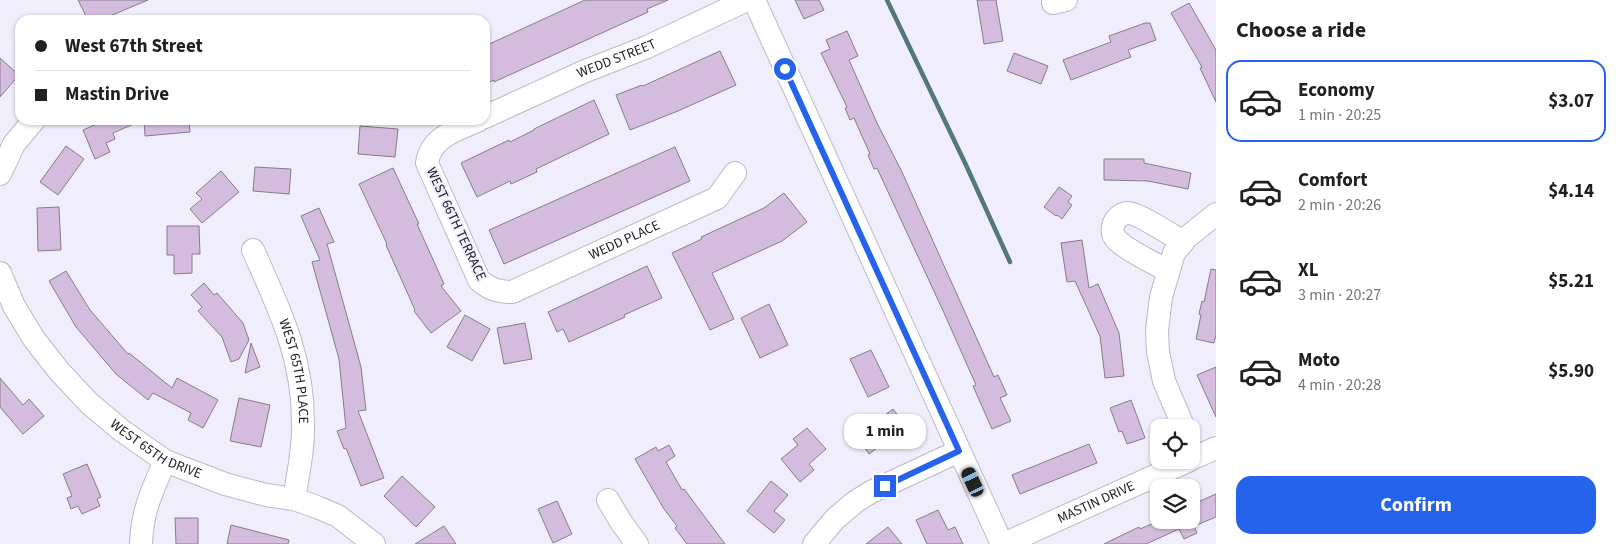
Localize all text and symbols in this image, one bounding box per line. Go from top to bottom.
text: Choose a ride [1236,14,1366,46]
text: West 67th Street [65,33,203,60]
street label: WEDD STREET [574,34,660,83]
route start [774,58,796,80]
text: Economy [1298,77,1375,104]
icon: car [1238,79,1283,124]
text: Mastin Drive [65,81,169,108]
text: $3.07 [1548,88,1594,115]
text: 1 min · 20:25 [1298,104,1381,126]
street label: WEST 66TH TERRACE [421,164,491,284]
text: Comfort [1298,167,1368,194]
icon: car [1238,169,1283,214]
text: $4.14 [1548,178,1594,205]
text: 2 min · 20:26 [1298,194,1381,216]
street label: WEDD PLACE [586,215,663,265]
text: XL [1298,257,1319,284]
icon: car [1238,259,1283,304]
text: $5.21 [1548,268,1594,295]
text: 3 min · 20:27 [1298,284,1381,306]
street label: WEST 65TH PLACE [273,316,313,424]
text: Moto [1298,347,1340,374]
icon: car [1238,349,1283,394]
text: $5.90 [1548,358,1594,385]
text: 4 min · 20:28 [1298,374,1381,396]
callout: 1 min [844,414,926,448]
street label: WEST 65TH DRIVE [105,415,205,484]
map controls [1150,419,1200,529]
button: locate [1150,419,1200,469]
text: 1 min [866,420,904,442]
car [959,465,986,499]
route end [874,475,896,497]
street label: MASTIN DRIVE [1054,476,1138,529]
button: Confirm [1236,476,1596,534]
button: layers [1150,479,1200,529]

